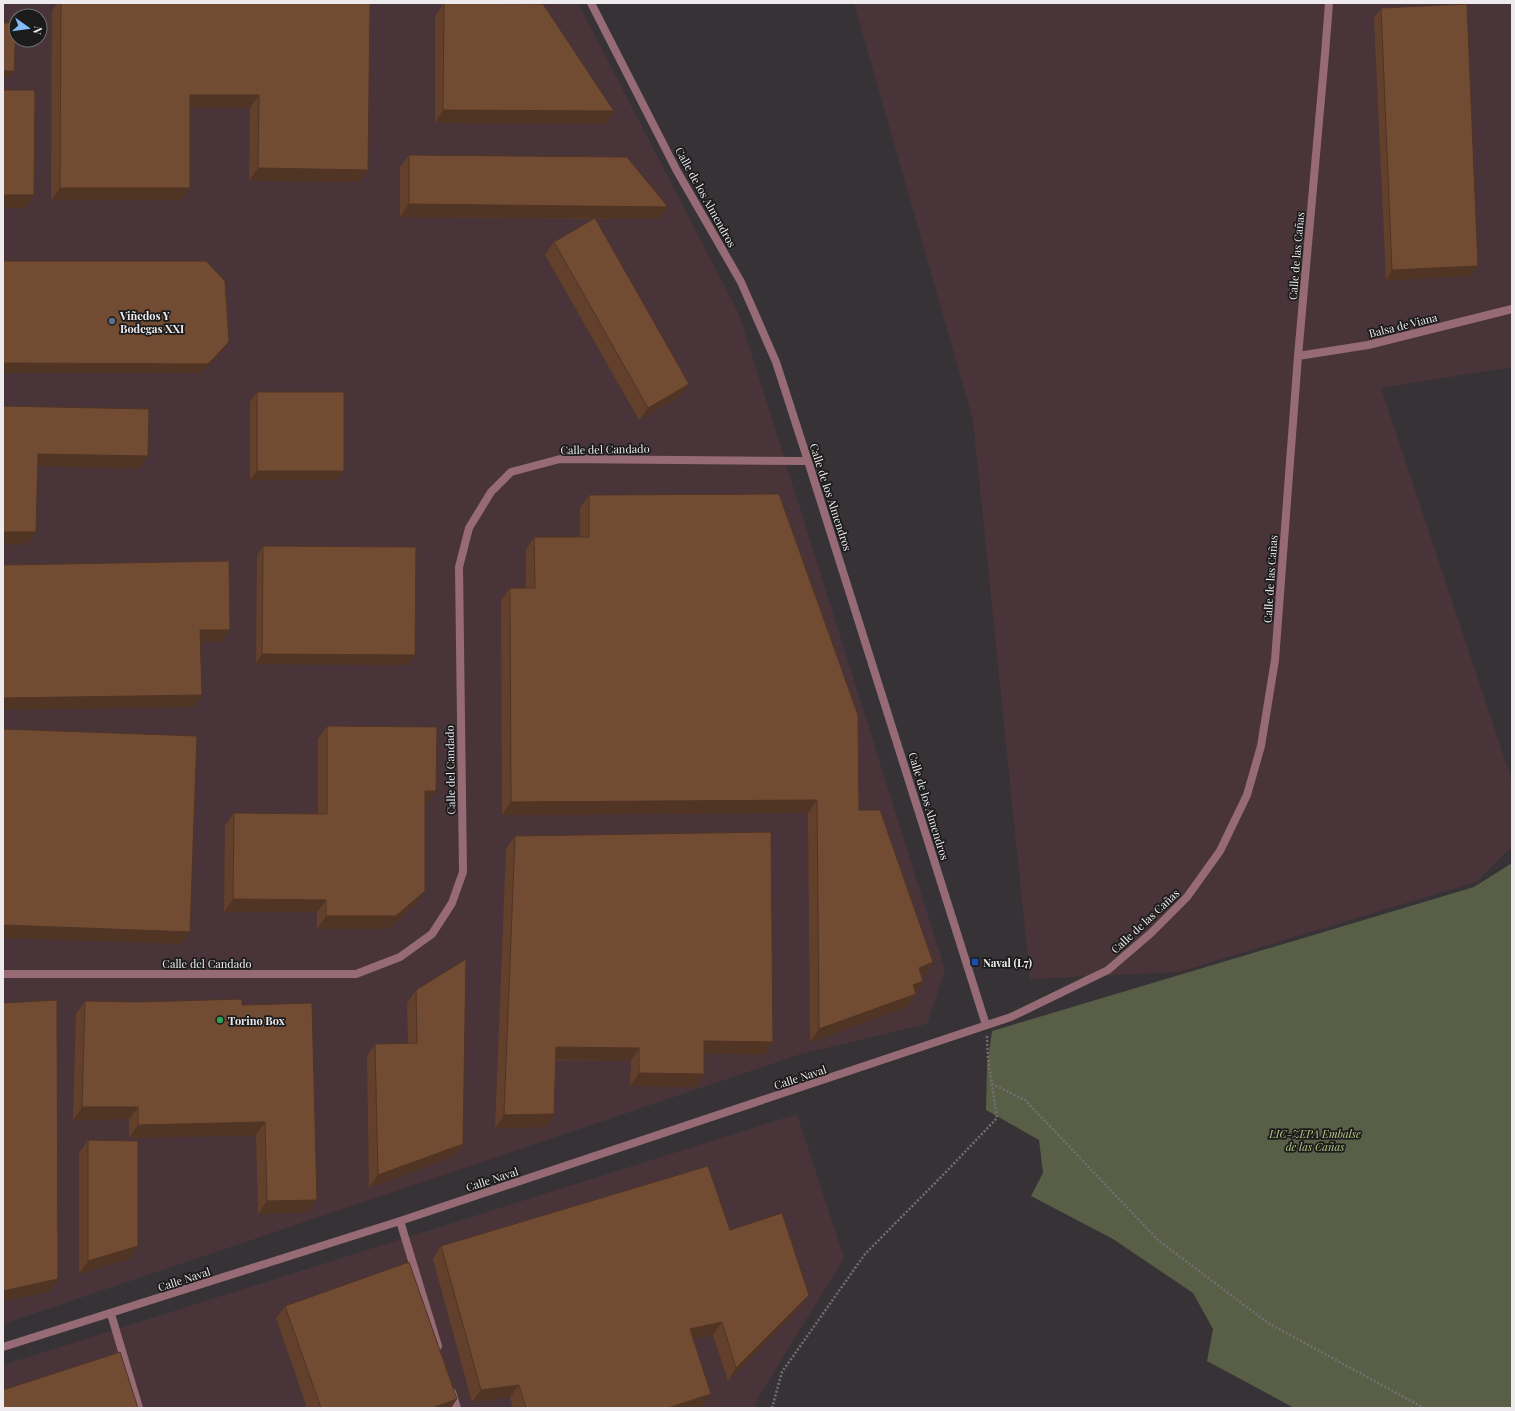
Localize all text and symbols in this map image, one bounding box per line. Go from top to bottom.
north arrow [8,8,48,48]
text: N [30,25,46,36]
street label: Calle de los Almendros [672,144,740,250]
street label: Calle de las Cañas [1285,211,1307,301]
place label: Viñedos Y Bodegas XXI [119,308,184,336]
street label: Balsa de Viana [1367,309,1439,341]
marker: Viñedos Y Bodegas XXI [107,316,117,326]
street label: Calle del Candado [560,441,650,457]
street label: Calle de los Almendros [807,441,855,553]
street label: Calle de las Cañas [1259,534,1281,624]
street label: Calle del Candado [442,725,458,815]
street label: Calle de los Almendros [905,750,953,862]
street label: Calle de las Cañas [1108,885,1182,957]
place label: Naval (L7) [983,955,1033,970]
street label: Calle del Candado [162,956,252,971]
marker: Naval (L7) [970,957,980,967]
place label: Torino Box [228,1013,285,1028]
marker: Torino Box [215,1015,225,1025]
street label: Calle Naval [772,1061,828,1093]
park label: LIC-ZEPA Embalse de las Cañas [1268,1126,1361,1154]
street label: Calle Naval [464,1163,520,1195]
street label: Calle Naval [156,1263,212,1295]

